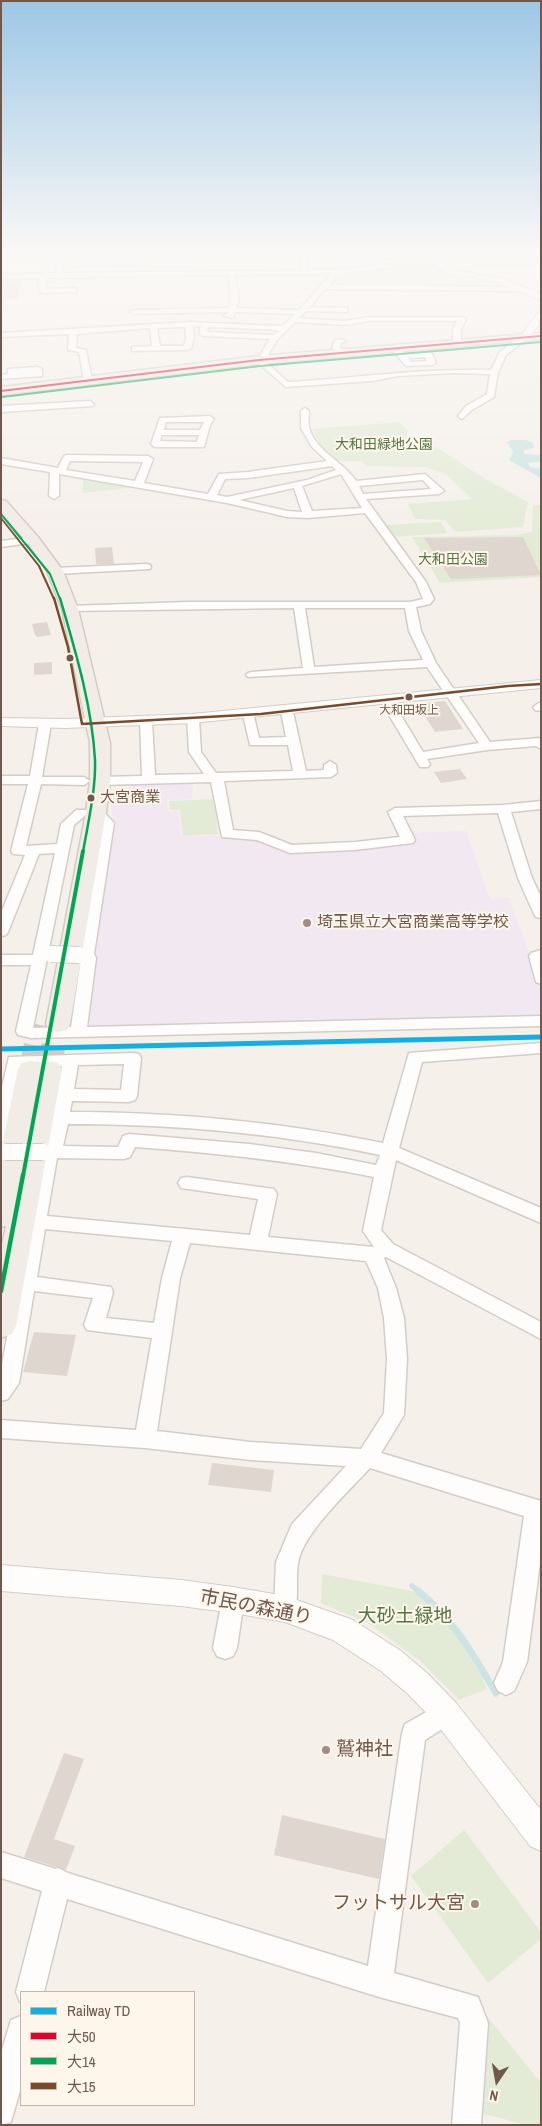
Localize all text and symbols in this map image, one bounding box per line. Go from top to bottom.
park label: 大和田緑地公園 [335,437,433,453]
park label: 大和田公園 [418,552,488,568]
unlabelled marker [65,653,75,663]
marker: 大和田坂上 [404,692,414,702]
place label: 大和田坂上 [379,704,439,718]
place label: 大宮商業 [100,789,160,807]
marker: 大宮商業 [86,793,96,803]
place label: 埼玉県立大宮商業高等学校 [317,913,509,933]
marker: 埼玉県立大宮商業高等学校 [301,917,313,929]
street label: 市民の森通り [198,1586,314,1630]
park label: 大砂土緑地 [358,1606,452,1628]
place label: 鷲神社 [336,1739,393,1761]
marker: 鷲神社 [320,1744,332,1756]
place label: フットサル大宮 [332,1893,465,1915]
marker: フットサル大宮 [469,1898,481,1910]
legend [20,1991,195,2106]
text: Railway TD [67,2000,130,2021]
text: 大50 [67,2026,96,2047]
text: 大14 [67,2051,96,2072]
north arrow [472,2056,522,2106]
text: 大15 [67,2076,96,2097]
text: N [488,2086,500,2105]

